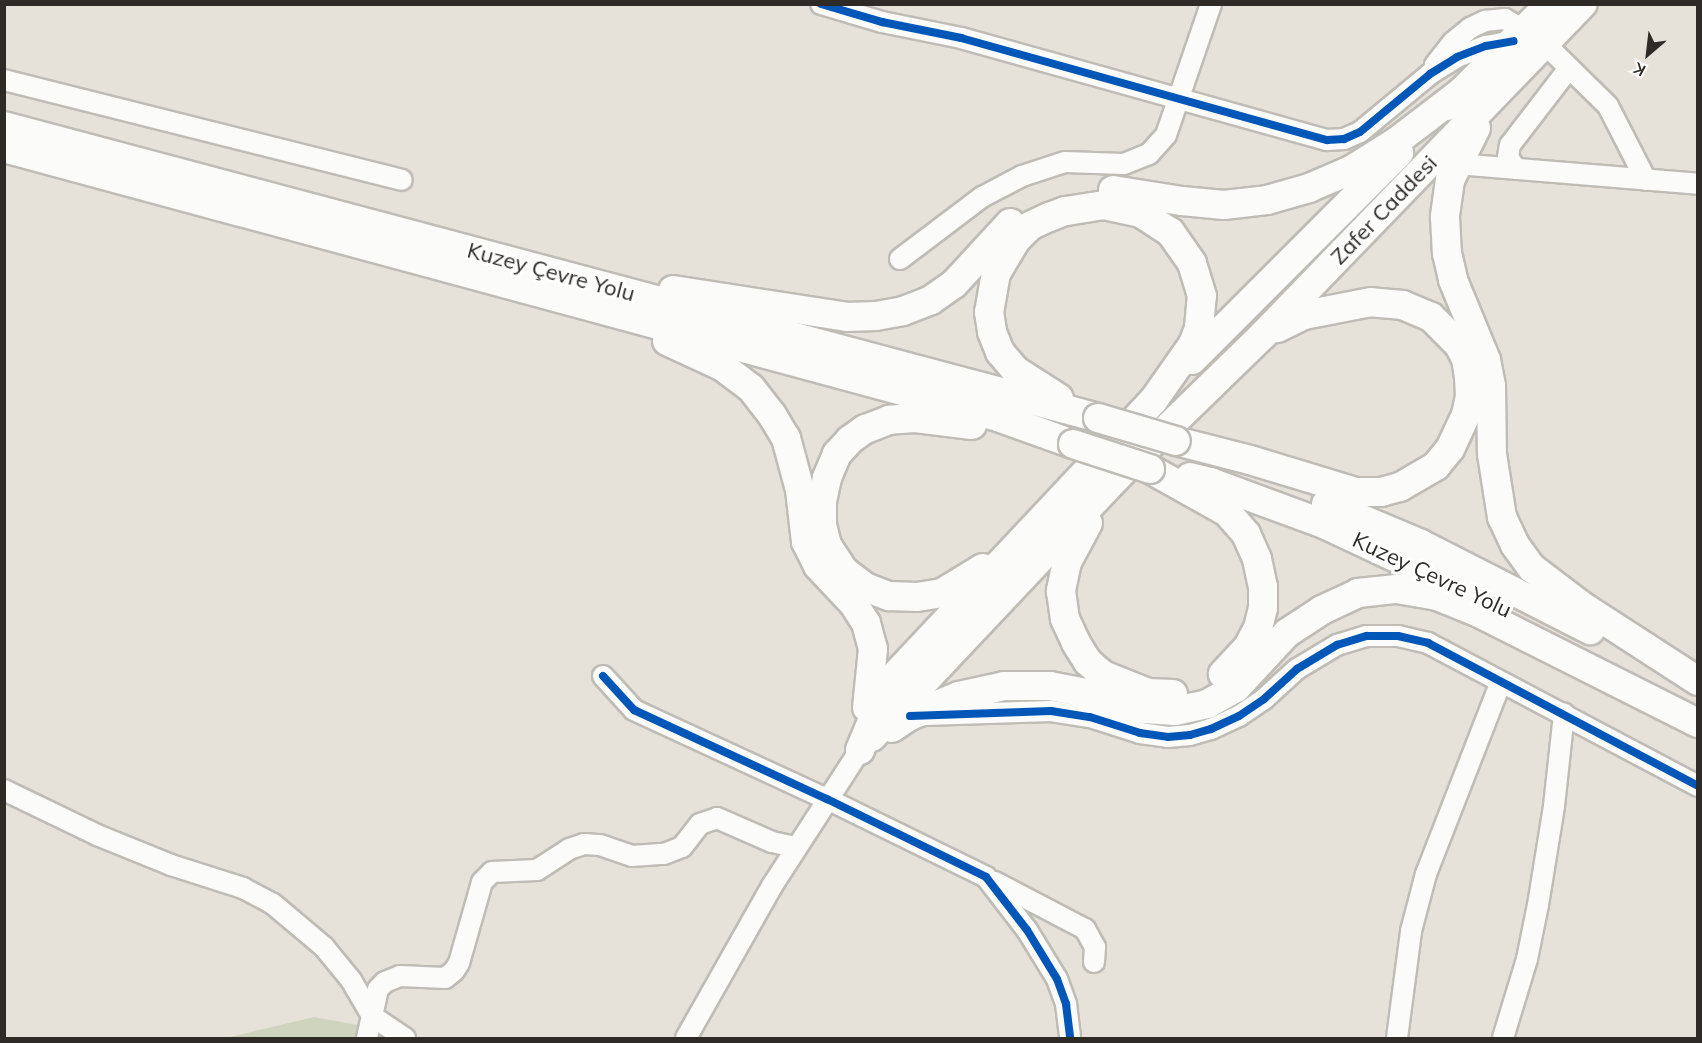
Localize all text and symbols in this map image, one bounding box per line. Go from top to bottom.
north arrow [1618,24,1678,84]
text: K [1630,59,1649,81]
street label: Zafer Caddesi [1325,150,1443,270]
street label: Kuzey Çevre Yolu [464,237,638,307]
street label: Kuzey Çevre Yolu [1348,527,1516,623]

